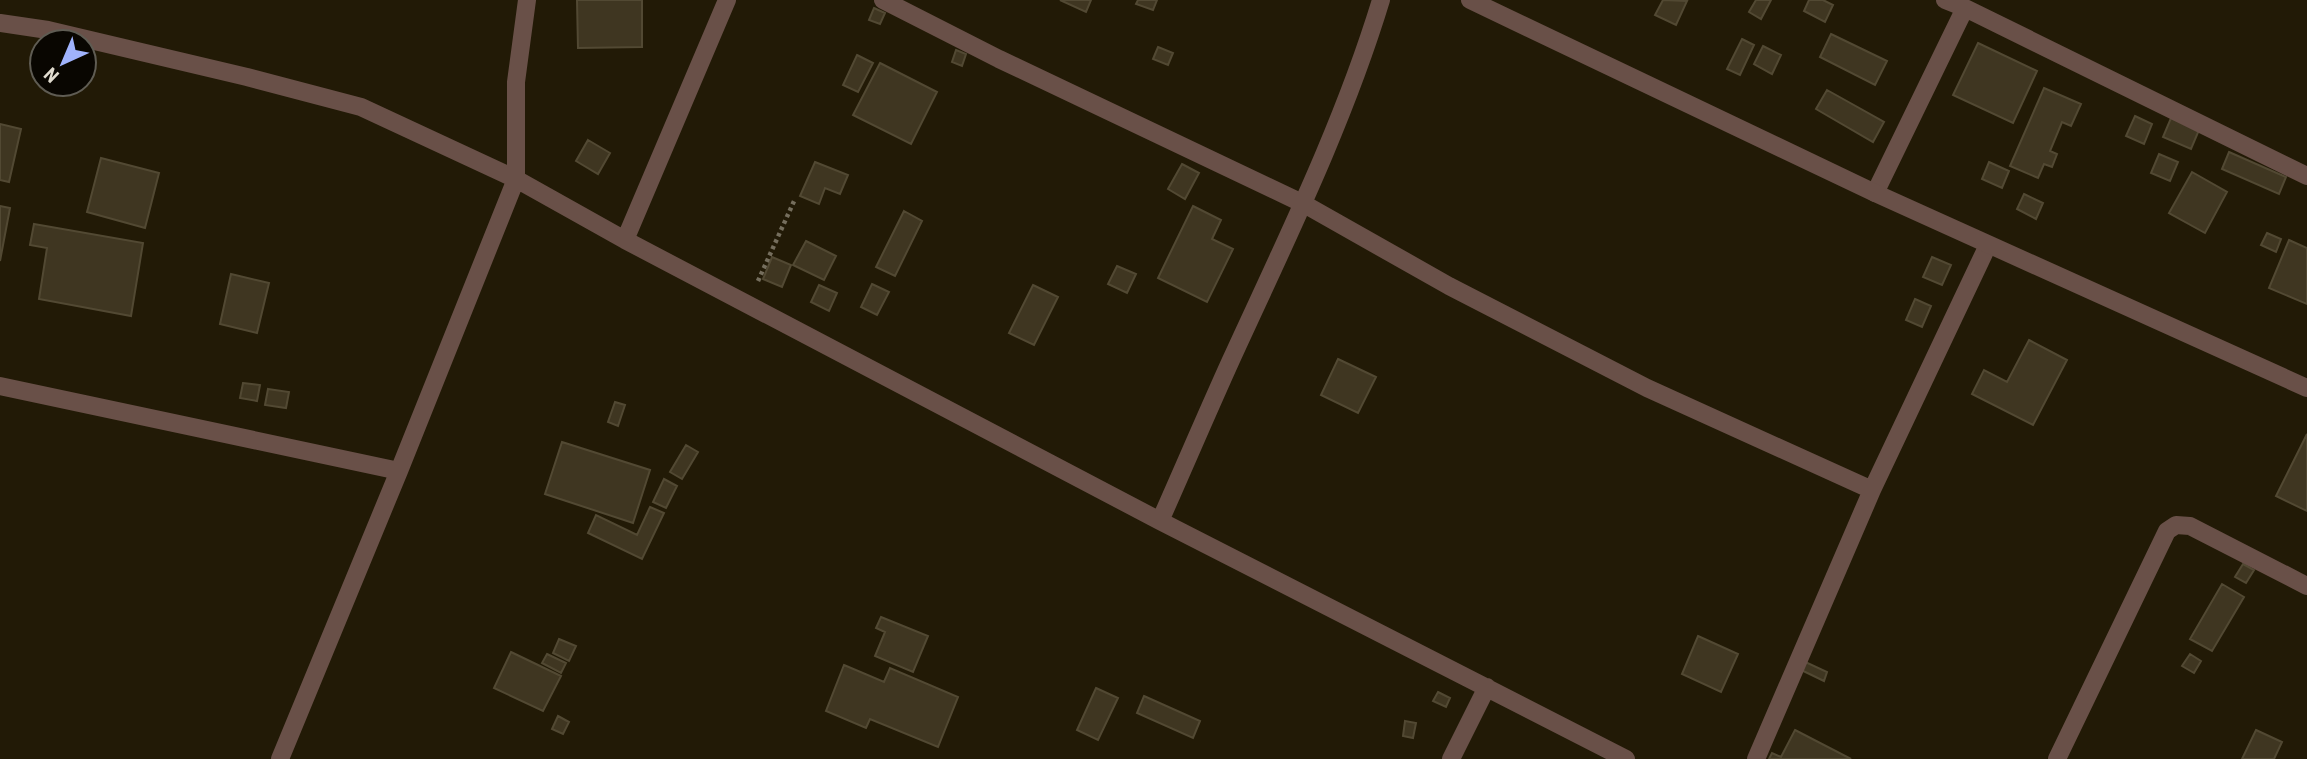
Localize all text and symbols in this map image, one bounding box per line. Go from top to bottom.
north arrow [28,28,98,98]
text: N [39,63,64,87]

